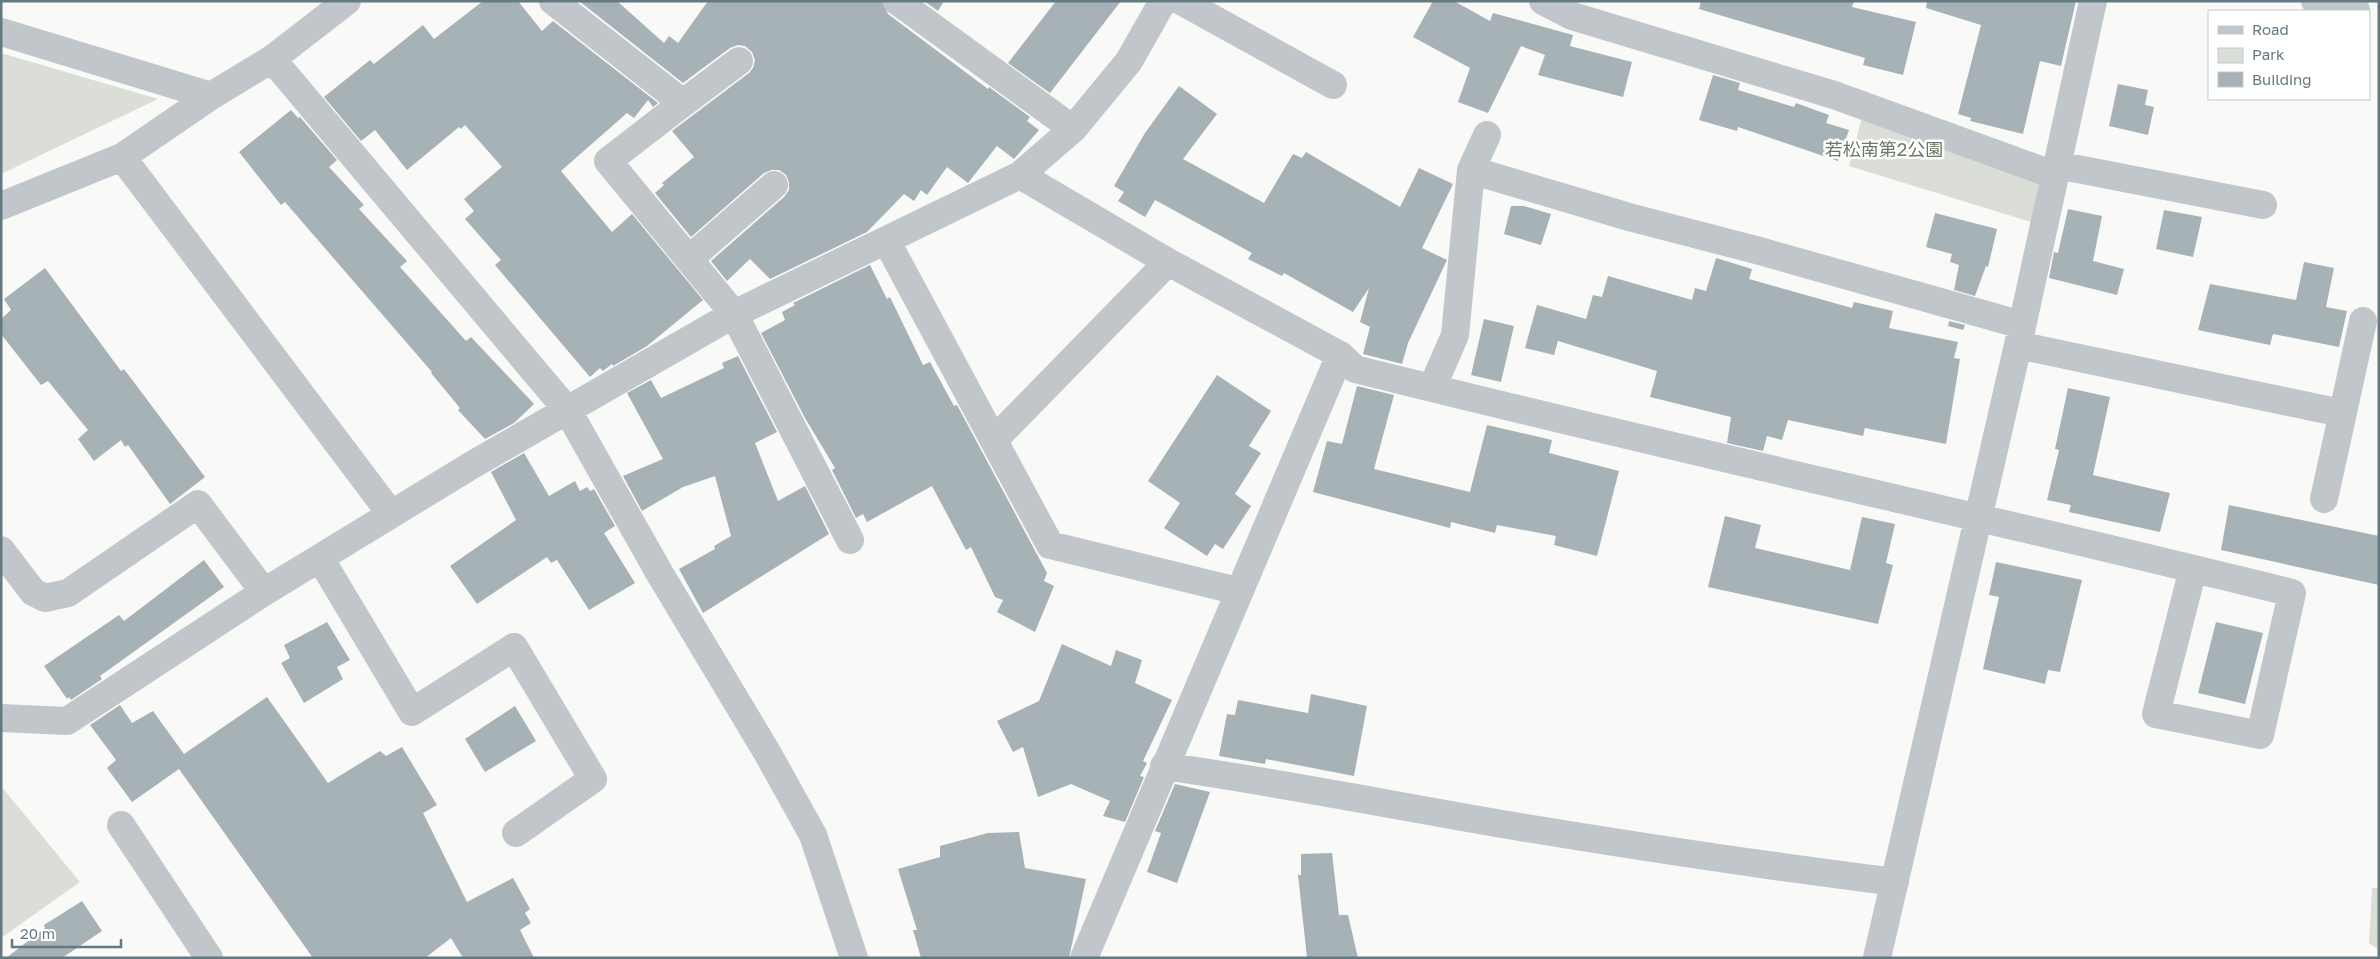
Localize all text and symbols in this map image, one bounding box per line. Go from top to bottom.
legend [2208,10,2370,100]
text: Road [2252,20,2289,38]
text: Park [2252,45,2285,63]
text: Building [2252,70,2312,88]
park label: 若松南第2公園 [1825,138,1943,160]
scale bar [12,916,121,948]
text: 20 m [20,924,55,942]

